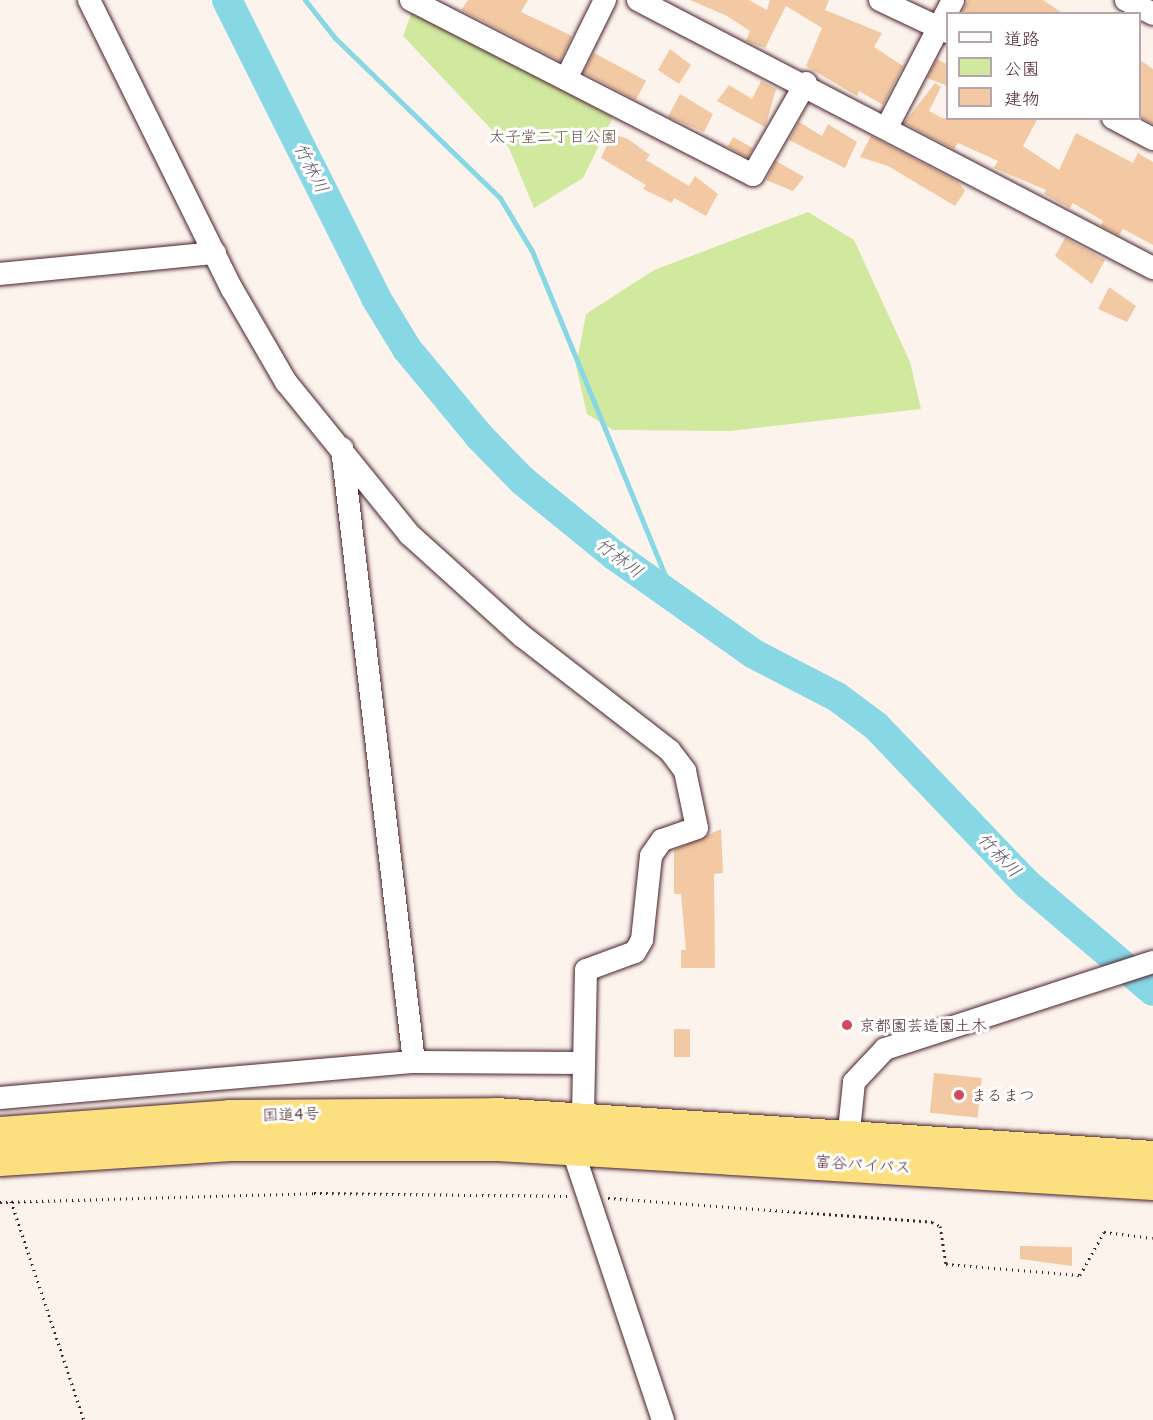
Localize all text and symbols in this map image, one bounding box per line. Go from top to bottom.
legend [946,12,1141,120]
text: 道路 [1004,27,1040,50]
text: 公園 [1004,57,1040,80]
text: 建物 [1004,87,1040,110]
park label: 太子堂二丁目公園 [489,126,617,146]
water label: 竹林川 [289,139,333,197]
water label: 竹林川 [591,533,647,583]
water label: 竹林川 [972,828,1026,882]
place label: 京都園芸造園土木 [859,1015,987,1035]
marker: 京都園芸造園土木 [840,1018,854,1032]
place label: まるまつ [971,1085,1035,1105]
marker: まるまつ [952,1088,966,1102]
street label: 国道4号 [262,1103,320,1125]
street label: 富谷バイパス [814,1151,912,1177]

